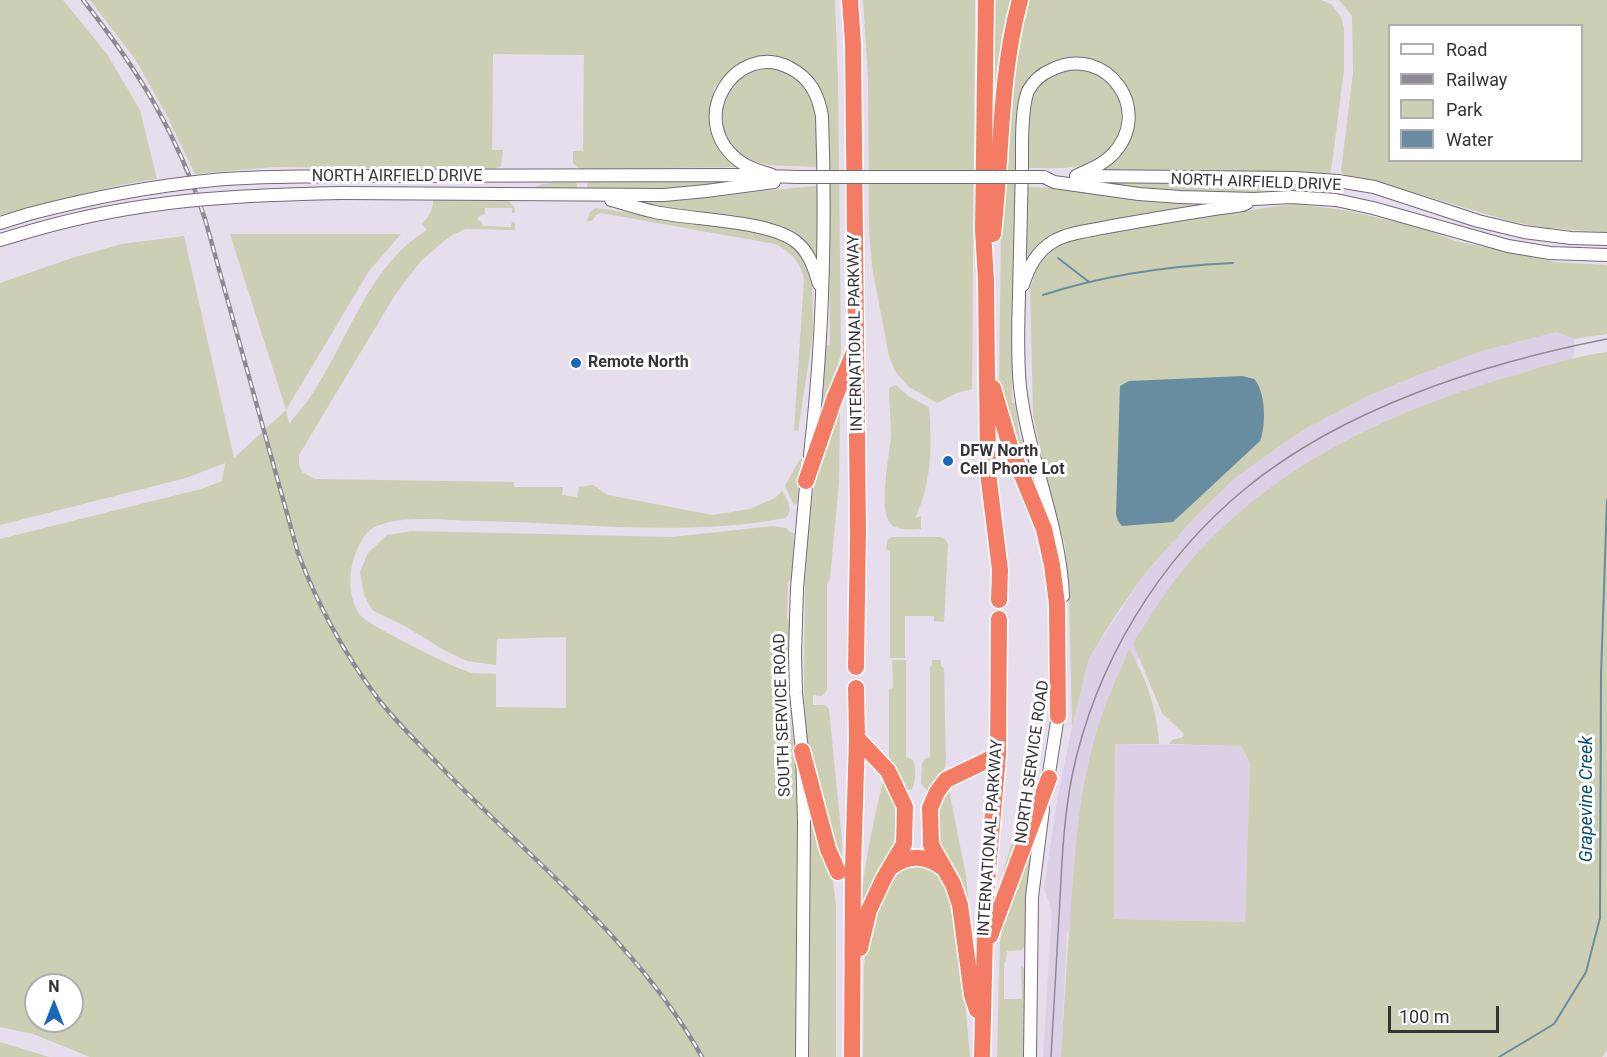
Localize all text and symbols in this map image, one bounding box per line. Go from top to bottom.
legend [1388,24,1583,162]
text: Road [1446,39,1487,60]
text: Railway [1446,69,1507,90]
text: Park [1446,99,1482,120]
text: Water [1446,129,1493,150]
street label: NORTH AIRFIELD DRIVE [312,167,482,187]
street label: NORTH AIRFIELD DRIVE [1170,170,1342,196]
street label: INTERNATIONAL PARKWAY [845,234,867,432]
place label: Remote North [588,353,689,373]
marker: Remote North [569,356,583,370]
place label: DFW North Cell Phone Lot [960,442,1065,480]
marker: DFW North Cell Phone Lot [941,454,955,468]
street label: SOUTH SERVICE ROAD [771,633,795,797]
street label: NORTH SERVICE ROAD [1012,679,1054,845]
water label: Grapevine Creek [1576,736,1598,862]
street label: INTERNATIONAL PARKWAY [975,739,1007,937]
north arrow [24,973,84,1033]
text: N [48,977,60,996]
scale bar [1391,994,1502,1032]
text: 100 m [1399,1006,1450,1027]

